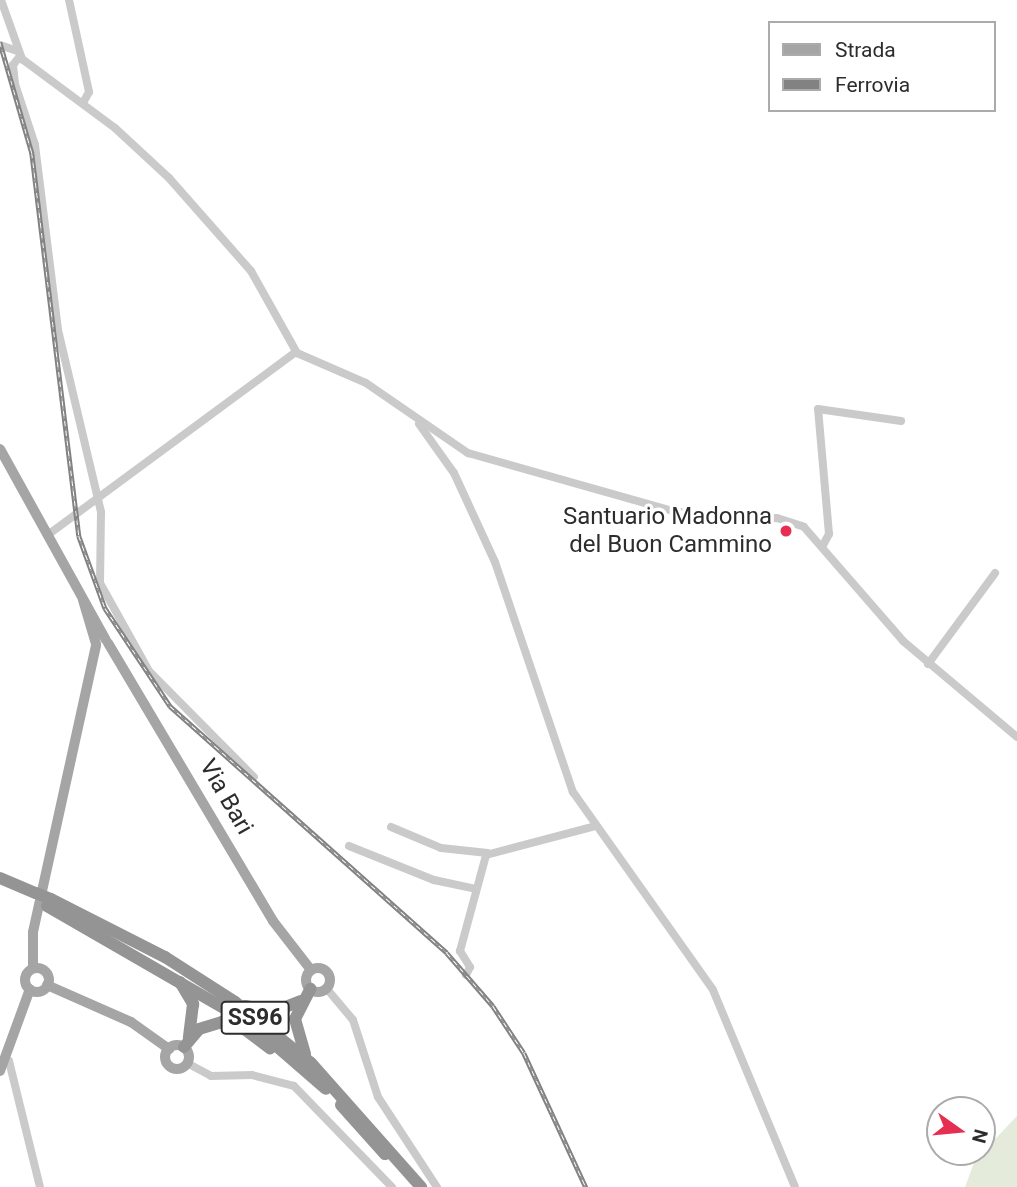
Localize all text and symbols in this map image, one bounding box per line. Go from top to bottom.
legend [768,21,996,112]
text: Strada [835,38,896,62]
text: Ferrovia [835,73,910,97]
place label: Santuario Madonna del Buon Cammino [563,503,772,559]
marker: Santuario Madonna del Buon Cammino [778,523,794,539]
street label: Via Bari [193,754,259,840]
road number: SS96 [220,998,290,1037]
north arrow [926,1096,996,1166]
text: N [967,1127,993,1145]

